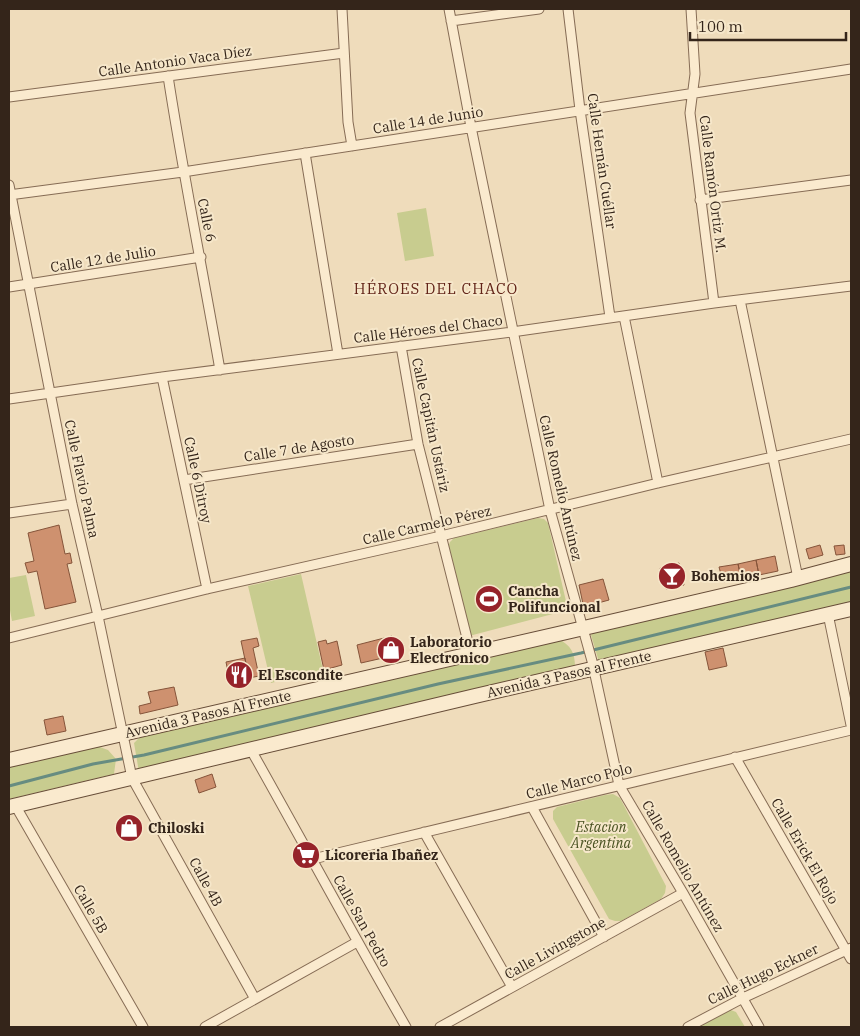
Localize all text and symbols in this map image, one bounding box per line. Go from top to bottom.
scale bar [690,10,846,42]
text: 100 m [698,17,743,36]
street label: Calle Antonio Vaca Díez [97,41,253,81]
street label: Calle Hernán Cuéllar [584,92,621,231]
street label: Calle 14 de Junio [372,102,484,138]
street label: Calle Ramón Ortiz M. [696,114,730,254]
street label: Calle 6 [194,197,220,243]
street label: Calle 12 de Julio [49,242,157,276]
district label: HÉROES DEL CHACO [354,279,518,298]
street label: Calle Héroes del Chaco [352,311,504,347]
street label: Calle Capitán Ustáriz [408,356,454,494]
street label: Calle Romelio Antúnez [535,413,587,563]
street label: Calle Flavio Palma [61,418,103,540]
street label: Calle 7 de Agosto [243,430,355,466]
street label: Calle 6 Ditroy [180,435,216,525]
street label: Calle Carmelo Pérez [361,501,493,549]
bar icon: Bohemios [657,561,687,591]
place label: Bohemios [691,567,760,585]
place label: Cancha Polifuncional [508,582,601,616]
sports icon: Cancha Polifuncional [474,584,504,614]
place label: Laboratorio Electronico [410,633,492,667]
shop icon: Laboratorio Electronico [376,635,406,665]
street label: Avenida 3 Pasos al Frente [485,646,653,702]
restaurant icon: El Escondite [224,660,254,690]
place label: El Escondite [258,666,343,684]
street label: Avenida 3 Pasos Al Frente [123,686,293,742]
street label: Calle Marco Polo [524,759,634,803]
street label: Calle Erick El Rojo [767,795,843,907]
street label: Calle Romelio Antúnez [638,797,728,935]
shop icon: Chiloski [114,813,144,843]
park label: Estacion Argentina [570,818,632,852]
place label: Chiloski [148,819,205,837]
supermarket icon: Licoreria Ibañez [291,840,321,870]
place label: Licoreria Ibañez [325,846,438,864]
street label: Calle 4B [185,854,227,910]
street label: Calle San Pedro [329,872,395,970]
street label: Calle 5B [70,881,112,937]
street label: Calle Livingstone [501,913,609,983]
street label: Calle Hugo Eckner [705,939,822,1009]

